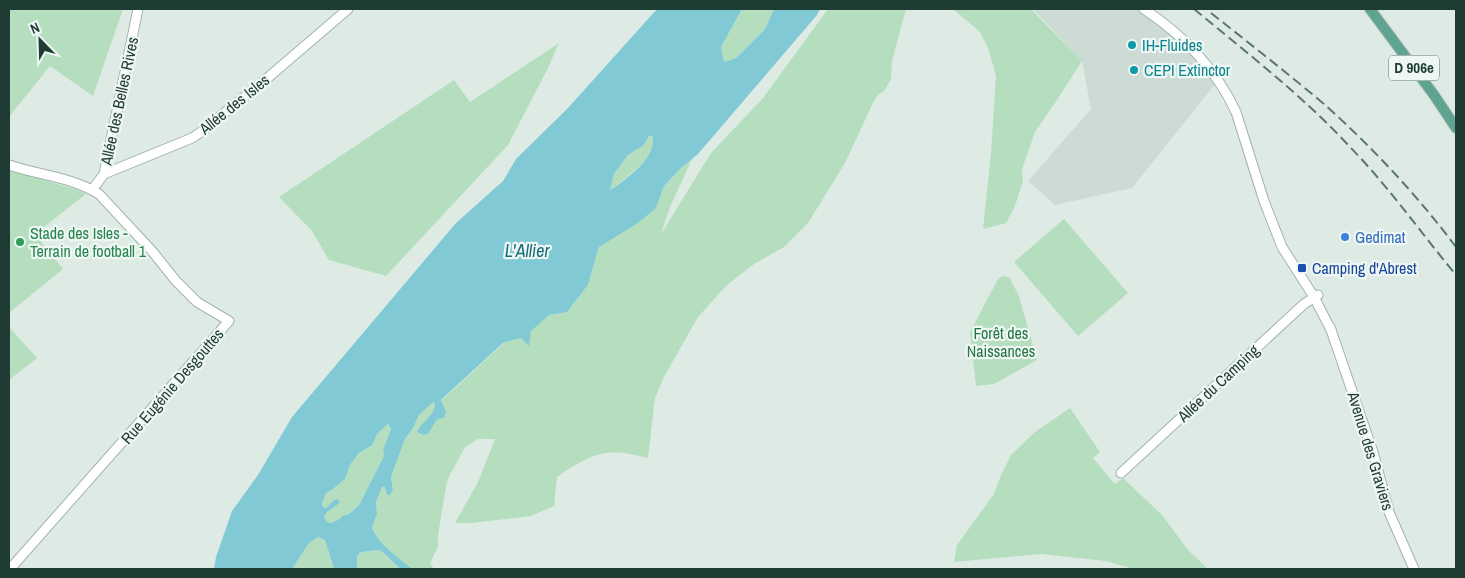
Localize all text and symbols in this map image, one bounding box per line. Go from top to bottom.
north arrow [15,15,65,65]
text: N [28,18,42,38]
place label: IH-Fluides [1142,34,1203,56]
street label: Allée des Belles Rives [94,35,143,168]
marker: IH-Fluides [1126,39,1138,51]
road number: D 906e [1389,56,1439,80]
place label: CEPI Extinctor [1144,59,1231,81]
marker: CEPI Extinctor [1128,64,1140,76]
street label: Allée des Isles [193,69,274,140]
place label: Stade des Isles - Terrain de football 1 [30,222,147,262]
place label: Gedimat [1355,226,1406,248]
marker: Gedimat [1339,231,1351,243]
marker: Stade des Isles - Terrain de football 1 [14,236,26,248]
water label: L'Allier [505,238,550,263]
place label: Camping d'Abrest [1312,257,1417,279]
marker: Camping d'Abrest [1296,262,1308,274]
park label: Forêt des Naissances [967,322,1035,362]
street label: Rue Eugénie Desgouttes [116,323,228,449]
street label: Allée du Camping [1172,339,1264,427]
street label: Avenue des Graviers [1342,388,1400,513]

